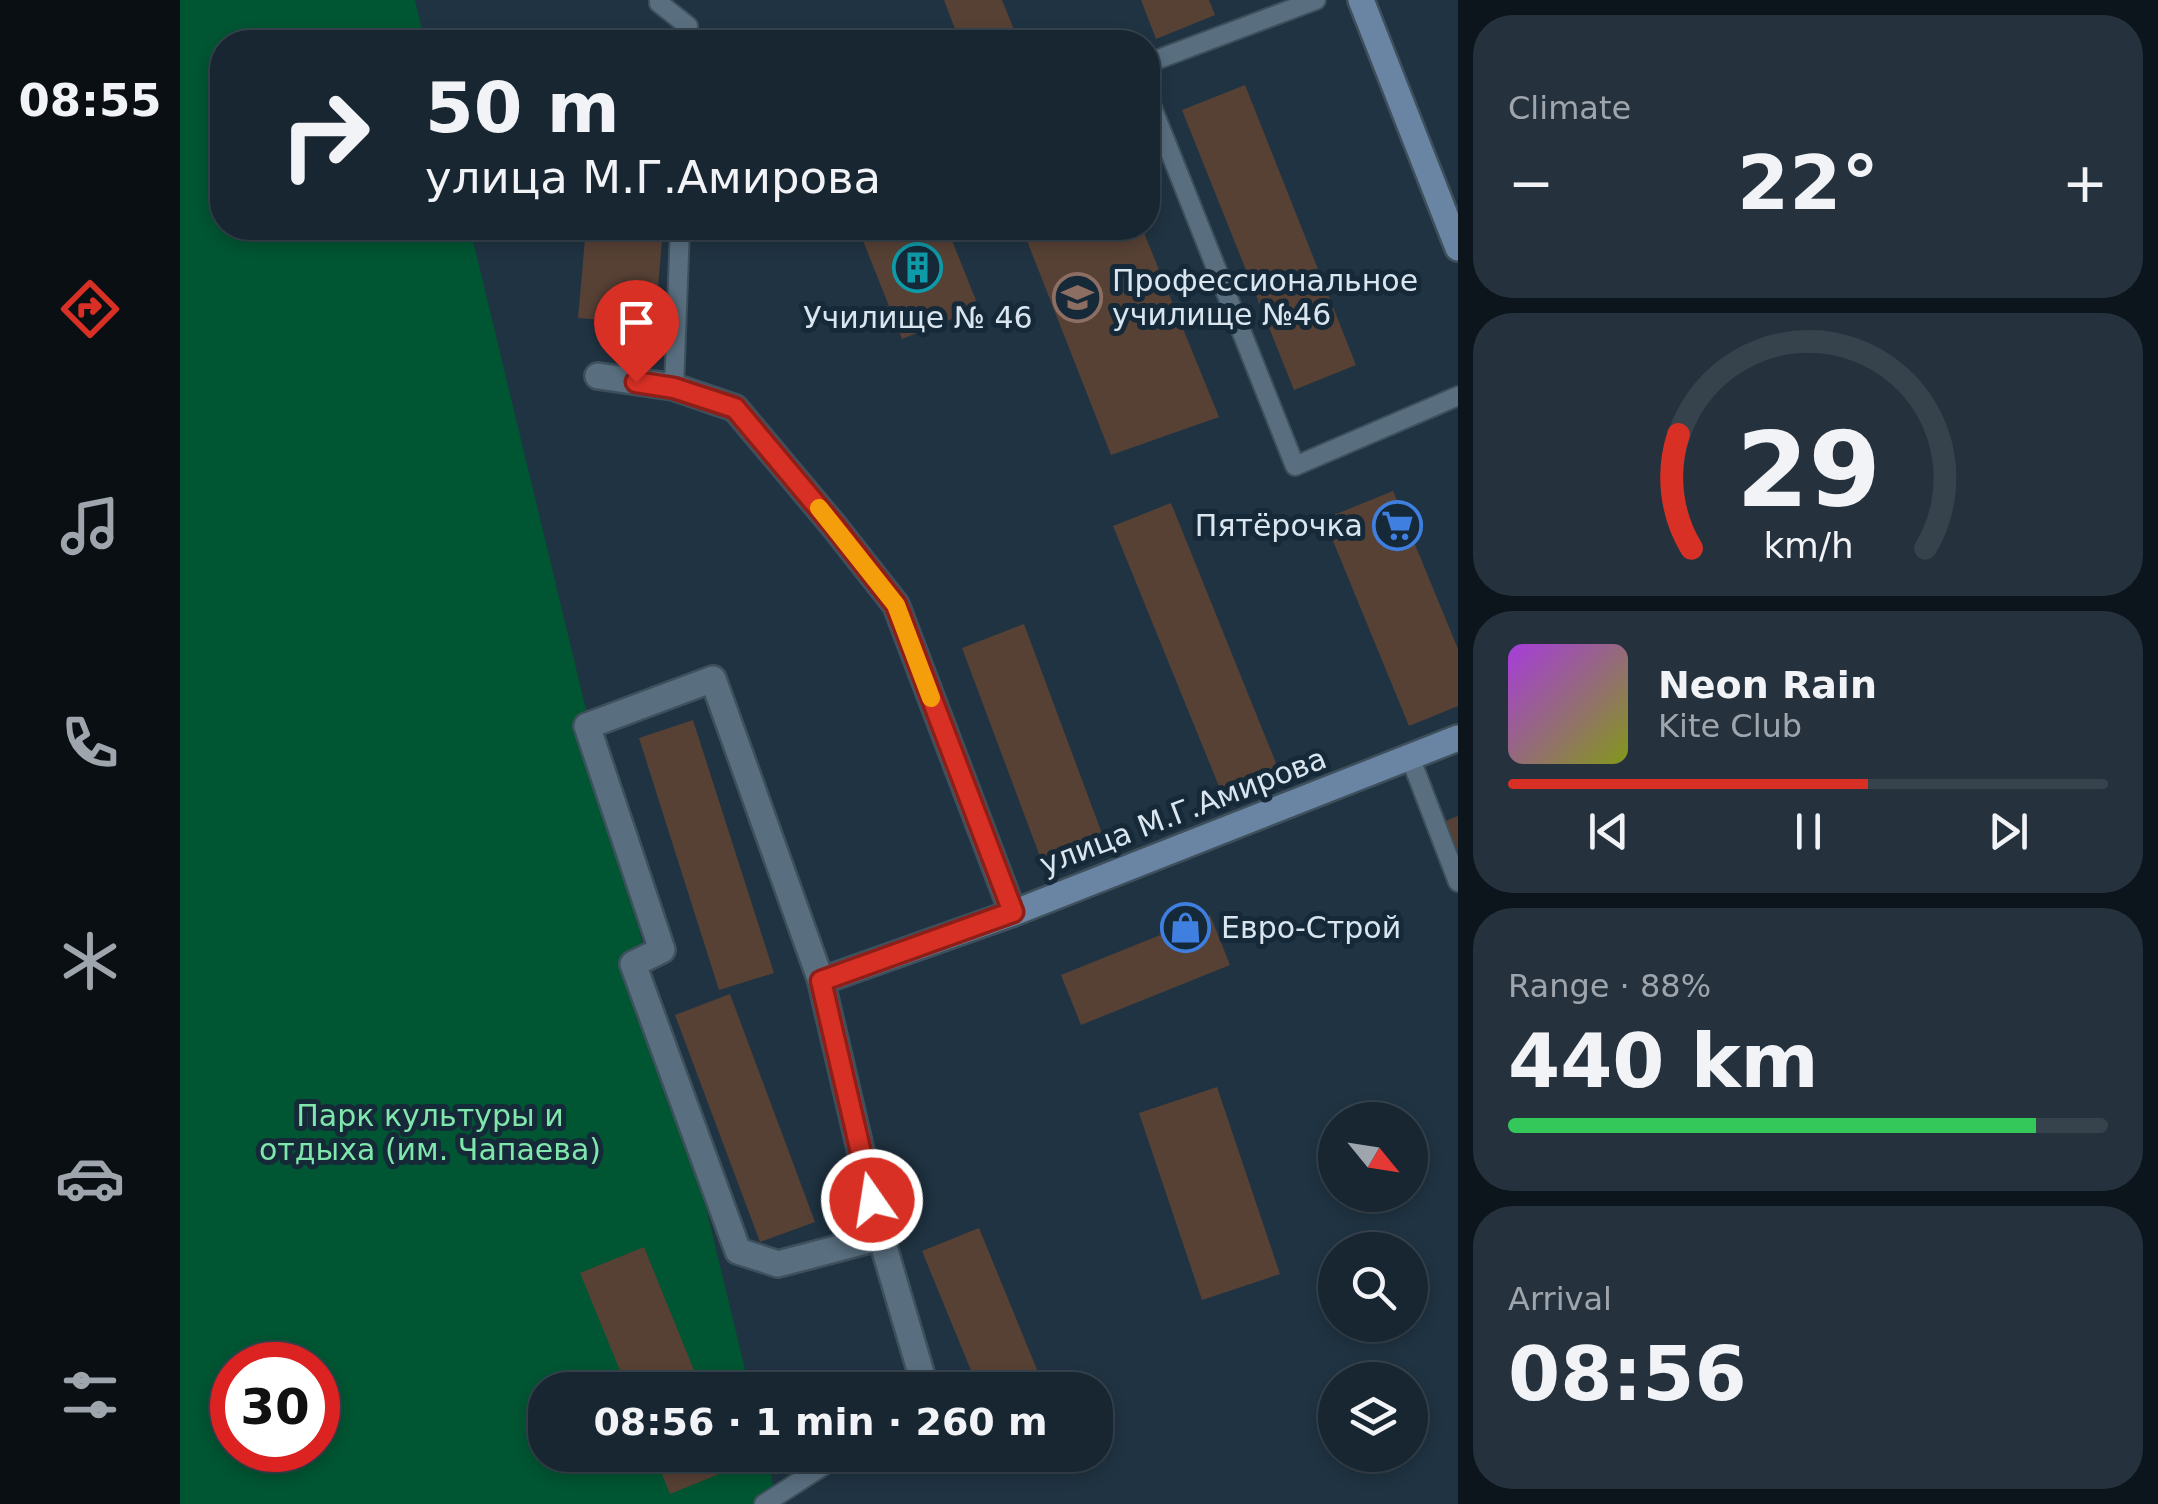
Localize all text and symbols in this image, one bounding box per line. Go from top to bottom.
text: 50 m [425,67,620,149]
icon: right [260,70,390,200]
text: 08:55 [18,74,162,127]
text: Climate [1508,89,1631,127]
text: 22° [1737,139,1879,227]
text: улица М.Г.Амирова [425,151,881,204]
text: − [1508,151,1554,215]
text: + [2062,151,2108,215]
building icon: Училище № 46 [892,242,944,294]
place label: Профессиональное училище №46 [1112,263,1418,332]
school or university icon: Профессиональное училище №46 [1051,271,1103,323]
icon: directions [55,274,125,344]
pin [594,280,679,383]
icon: arrive [609,295,664,350]
place label: Училище № 46 [803,300,1033,335]
text: 29 [1736,409,1880,531]
icon: music [55,491,125,561]
supermarket icon: Пятёрочка [1372,499,1424,551]
place label: Пятёрочка [1195,508,1363,543]
text: km/h [1763,525,1853,566]
text: Neon Rain [1658,663,1877,707]
text: Kite Club [1658,707,1802,745]
icon: phone [55,708,125,778]
street label: улица М.Г.Амирова [1035,740,1331,882]
icon: previous [1581,804,1636,859]
icon: pause [1781,804,1836,859]
icon: next [1981,804,2036,859]
shop icon: Евро-Строй [1160,901,1212,953]
place label: Евро-Строй [1221,910,1401,945]
icon: climate [55,926,125,996]
text: Range · 88% [1508,967,1711,1005]
text: 440 km [1508,1017,1819,1105]
park label: Парк культуры и отдыха (им. Чапаева) [259,1098,601,1167]
north arrow [1318,1102,1428,1212]
map controls [1318,1102,1428,1472]
icon: car [55,1143,125,1213]
position arrow [820,1148,924,1252]
button: search [1318,1232,1428,1342]
text: Arrival [1508,1280,1612,1318]
text: 08:56 [1508,1330,1747,1418]
speed limit sign: 30 [210,1342,340,1472]
icon: filters [55,1360,125,1430]
button: layers [1318,1362,1428,1472]
text: 08:56 · 1 min · 260 m [593,1400,1048,1444]

